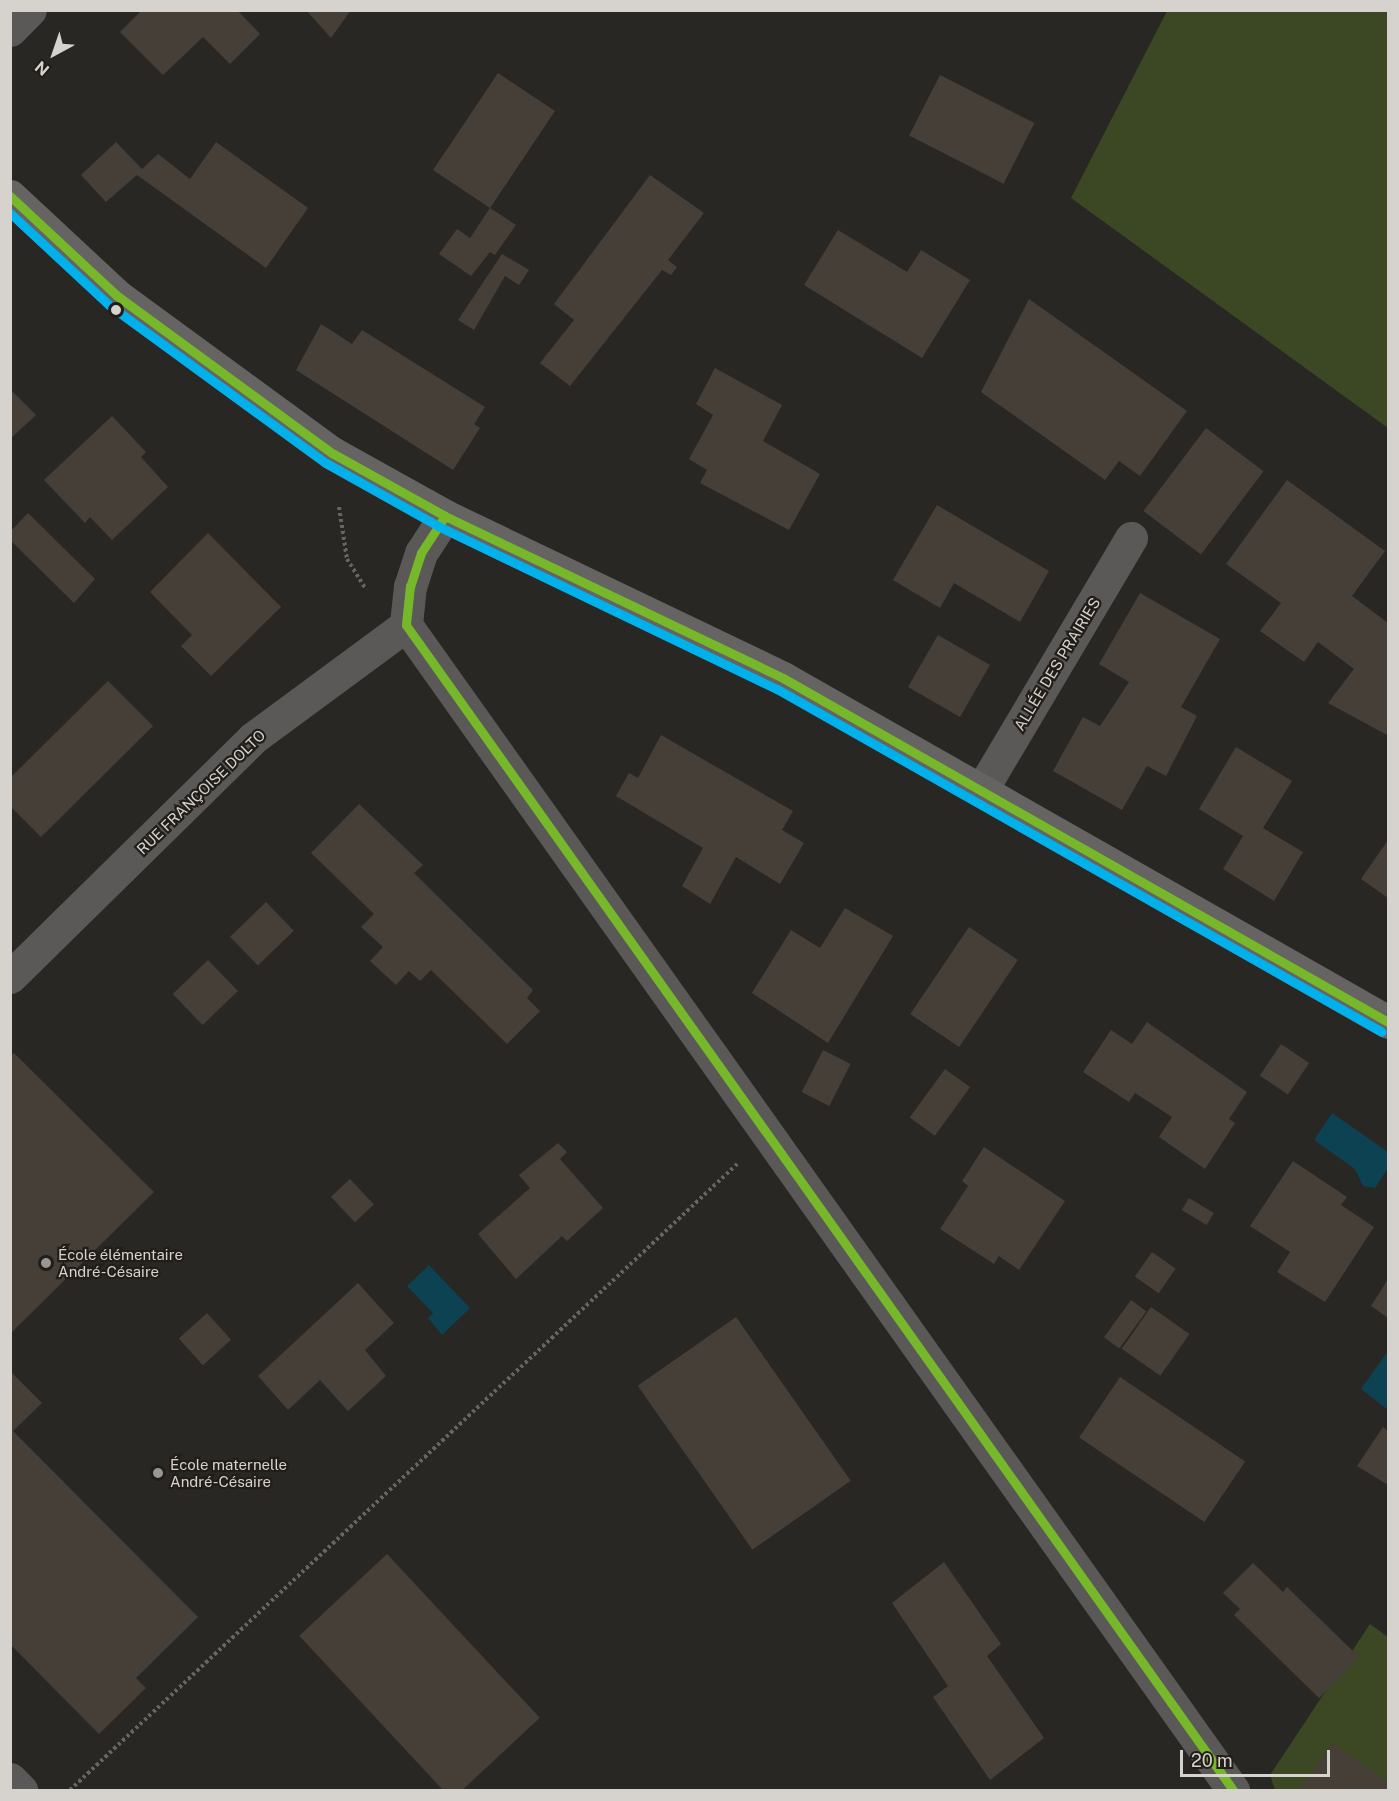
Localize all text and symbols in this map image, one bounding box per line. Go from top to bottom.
north arrow [24,24,84,84]
text: N [31,57,53,79]
unlabelled marker [110,304,122,316]
street label: ALLÉE DES PRAIRIES [1010,594,1104,734]
street label: RUE FRANÇOISE DOLTO [133,726,269,858]
place label: École élémentaire André-Césaire [58,1245,183,1280]
marker: École élémentaire André-Césaire [39,1256,53,1270]
place label: École maternelle André-Césaire [170,1455,287,1490]
marker: École maternelle André-Césaire [151,1466,165,1480]
scale bar [1183,1738,1333,1776]
text: 20 m [1191,1750,1233,1771]

